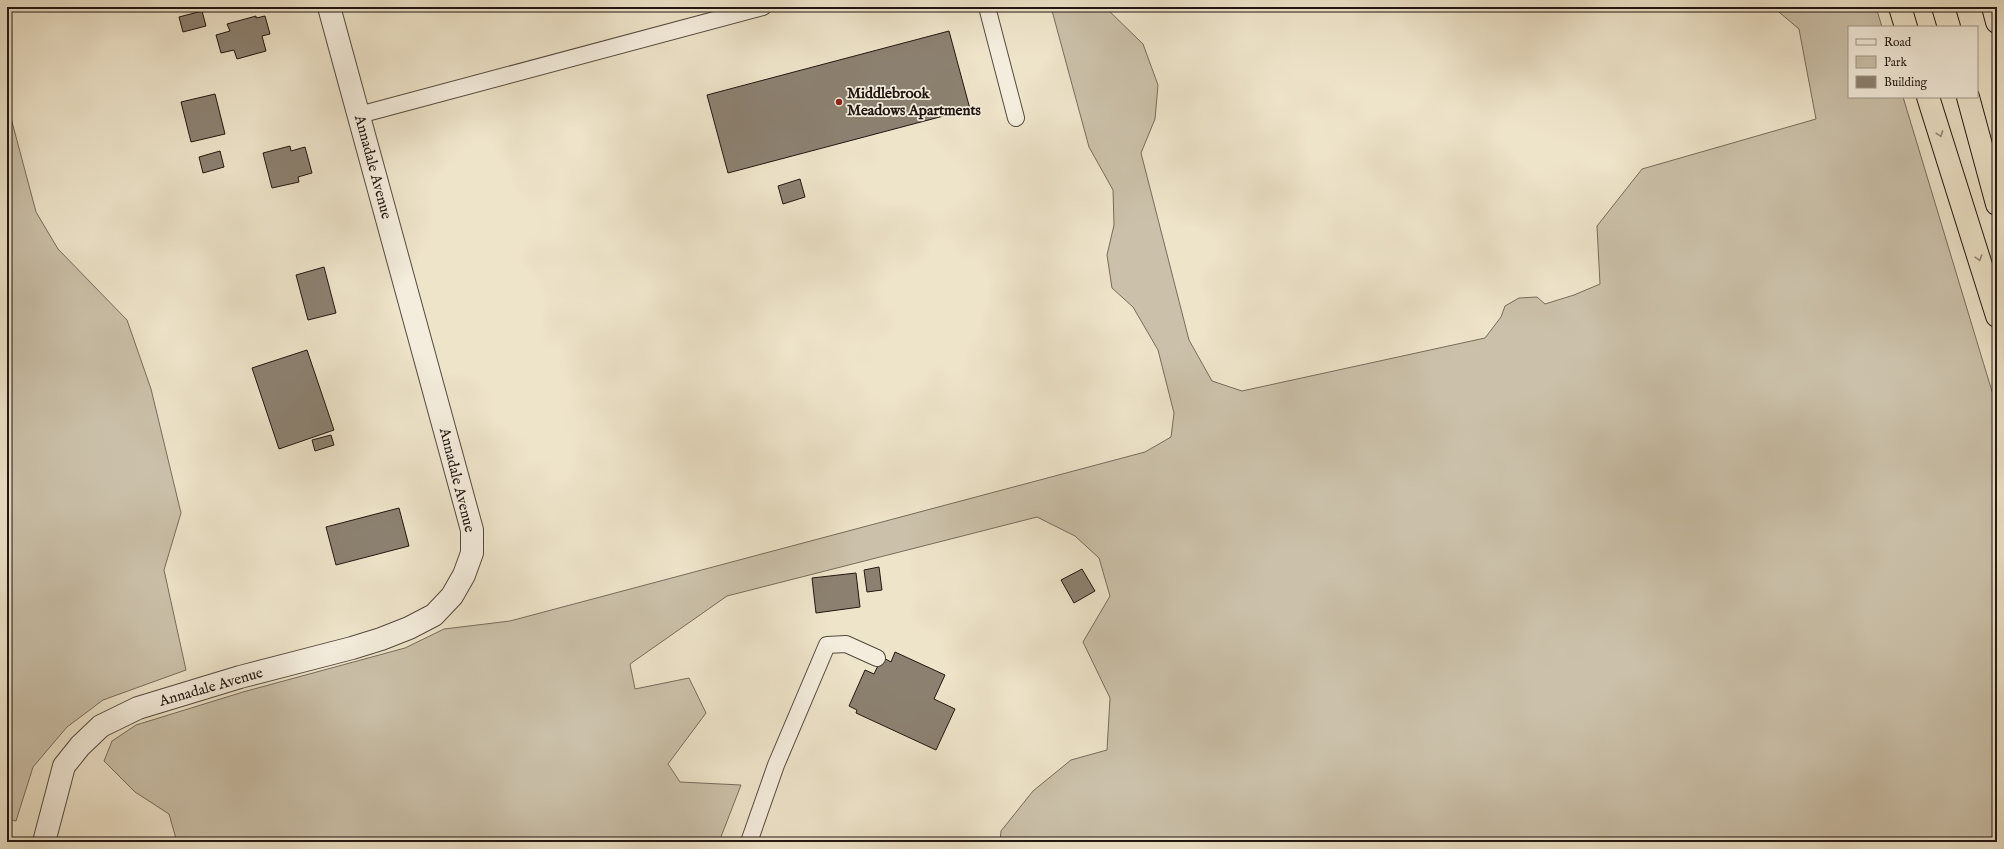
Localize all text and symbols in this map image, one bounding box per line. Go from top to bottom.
legend [1848,26,1978,98]
text: Road [1884,35,1912,50]
text: Park [1884,55,1907,70]
text: Building [1884,75,1928,90]
place label: Middlebrook Meadows Apartments [847,84,982,120]
marker: Middlebrook Meadows Apartments [834,97,844,107]
street label: Annadale Avenue [350,112,396,221]
one-way arrow [1935,130,1944,137]
one-way arrow [1974,255,1983,262]
street label: Annadale Avenue [435,425,479,534]
street label: Annadale Avenue [156,663,265,711]

